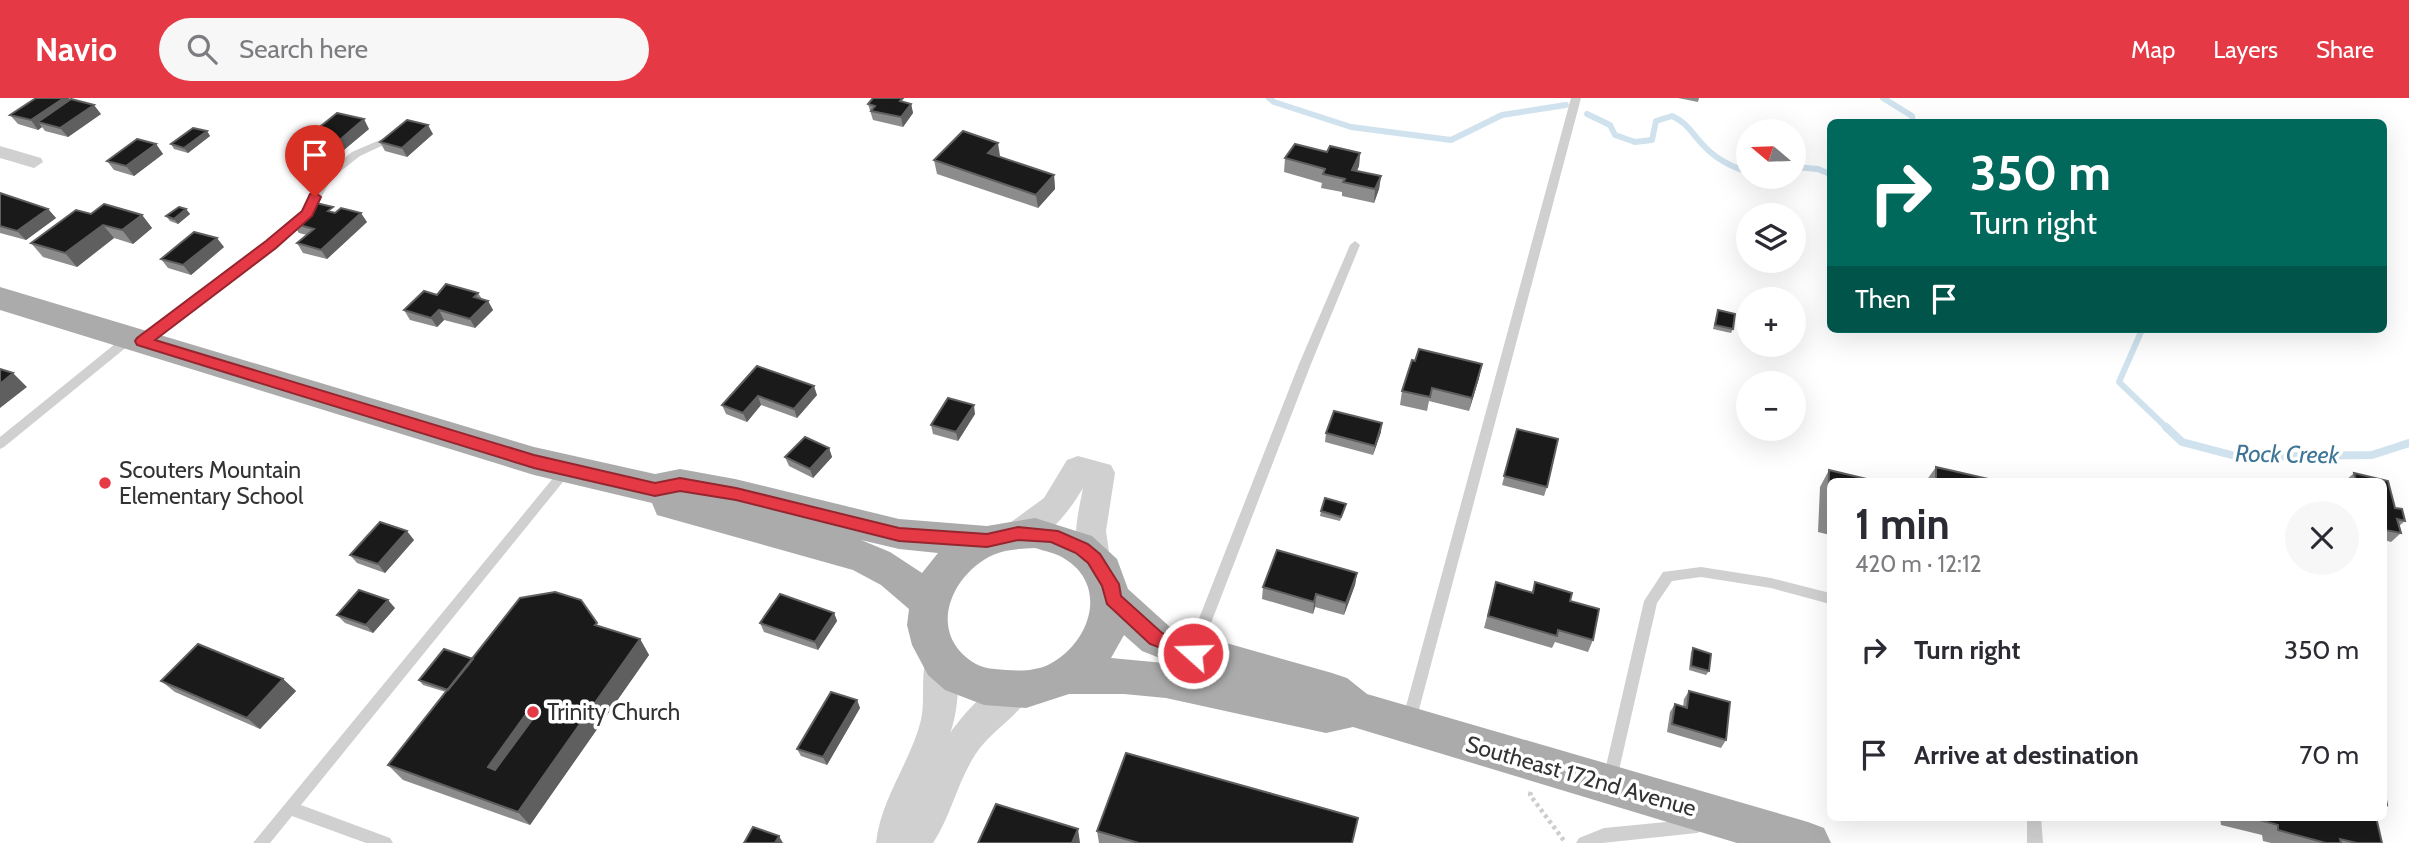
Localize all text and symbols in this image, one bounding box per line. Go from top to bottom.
search box [159,18,649,81]
text: Navio [35,29,117,69]
icon: search [183,30,221,68]
text: Search here [239,33,368,65]
text: Map [2131,35,2175,64]
text: Layers [2213,35,2278,64]
text: Share [2316,35,2374,64]
north arrow [1736,119,1806,189]
map controls [1736,119,1806,441]
pin [285,125,345,197]
icon: arrive [296,136,334,174]
text: 350 m [1970,143,2111,202]
icon: right [1855,147,1946,238]
button: layers [1736,203,1806,273]
text: Turn right [1970,203,2097,242]
icon: arrive [1925,280,1963,318]
text: Then [1855,283,1911,315]
button: + [1736,287,1806,357]
button: − [1736,371,1806,441]
water label: Rock Creek [2235,439,2340,469]
place label: Scouters Mountain Elementary School [119,456,304,510]
marker: Scouters Mountain Elementary School [97,475,113,491]
text: 1 min [1855,498,1950,550]
button: close [2285,501,2359,575]
text: 420 m · 12:12 [1855,550,1981,578]
position arrow [1156,616,1230,690]
icon: right [1855,631,1893,669]
text: Turn right [1914,634,2020,666]
text: 350 m [2284,634,2359,666]
place label: Trinity Church [547,698,680,726]
marker: Trinity Church [525,704,541,720]
street label: Southeast 172nd Avenue [1463,730,1700,822]
icon: arrive [1855,736,1893,774]
text: Arrive at destination [1914,739,2139,771]
text: 70 m [2299,739,2359,771]

